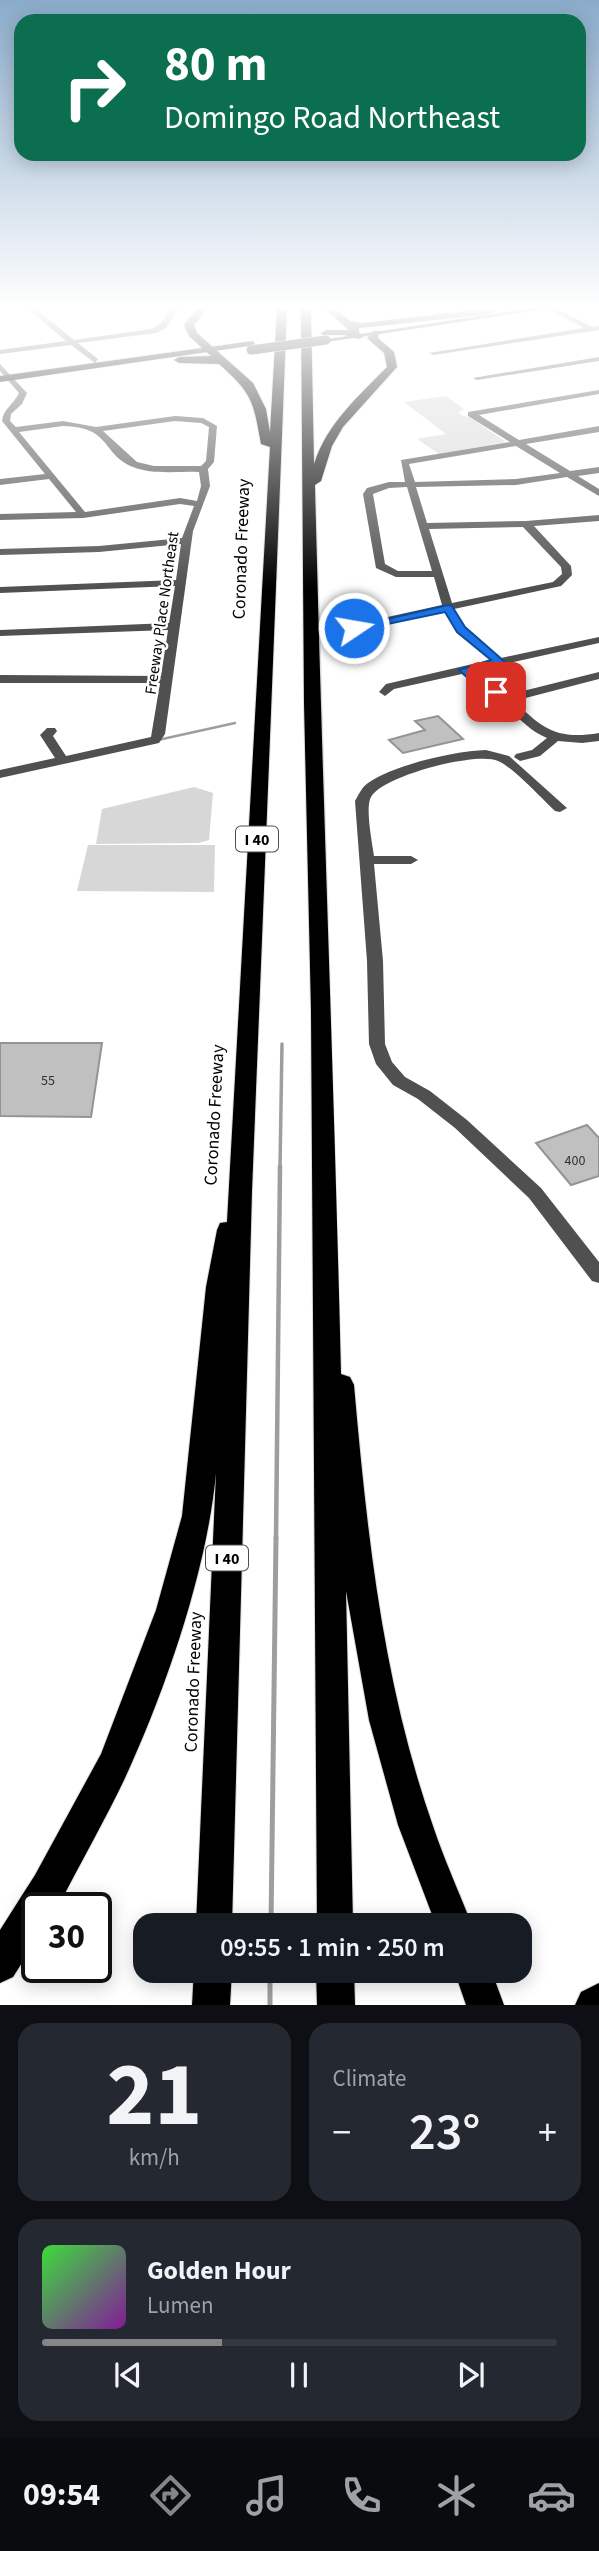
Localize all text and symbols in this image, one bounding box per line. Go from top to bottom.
text: 80 m [164,30,268,100]
icon: right [49,42,140,133]
text: Domingo Road Northeast [164,95,500,141]
street label: Coronado Freeway [227,478,256,620]
street label: Freeway Place Northeast [140,530,184,696]
position arrow [317,591,391,665]
pin [466,662,526,722]
icon: arrive [477,673,515,711]
road number: I 40 [236,826,278,852]
street label: Coronado Freeway [198,1043,231,1186]
house number: 55 [41,1071,55,1091]
house number: 400 [565,1151,585,1171]
road number: I 40 [206,1546,248,1570]
street label: Coronado Freeway [179,1611,208,1753]
speed limit sign: 30 [21,1892,112,1983]
text: 09:55 · 1 min · 250 m [220,1929,445,1966]
text: 21 [106,2031,202,2160]
text: Climate [333,2062,406,2095]
text: 23° [409,2096,480,2170]
text: − [333,2106,351,2160]
text: + [538,2106,557,2160]
text: km/h [129,2141,180,2174]
text: Golden Hour [147,2252,291,2289]
text: Lumen [147,2289,214,2322]
icon: previous [109,2356,147,2394]
icon: pause [280,2356,318,2394]
icon: next [452,2356,490,2394]
icon: directions [146,2471,195,2520]
icon: music [242,2471,291,2520]
icon: phone [337,2471,386,2520]
icon: climate [432,2471,481,2520]
icon: car [527,2471,576,2520]
text: 09:54 [23,2472,100,2518]

